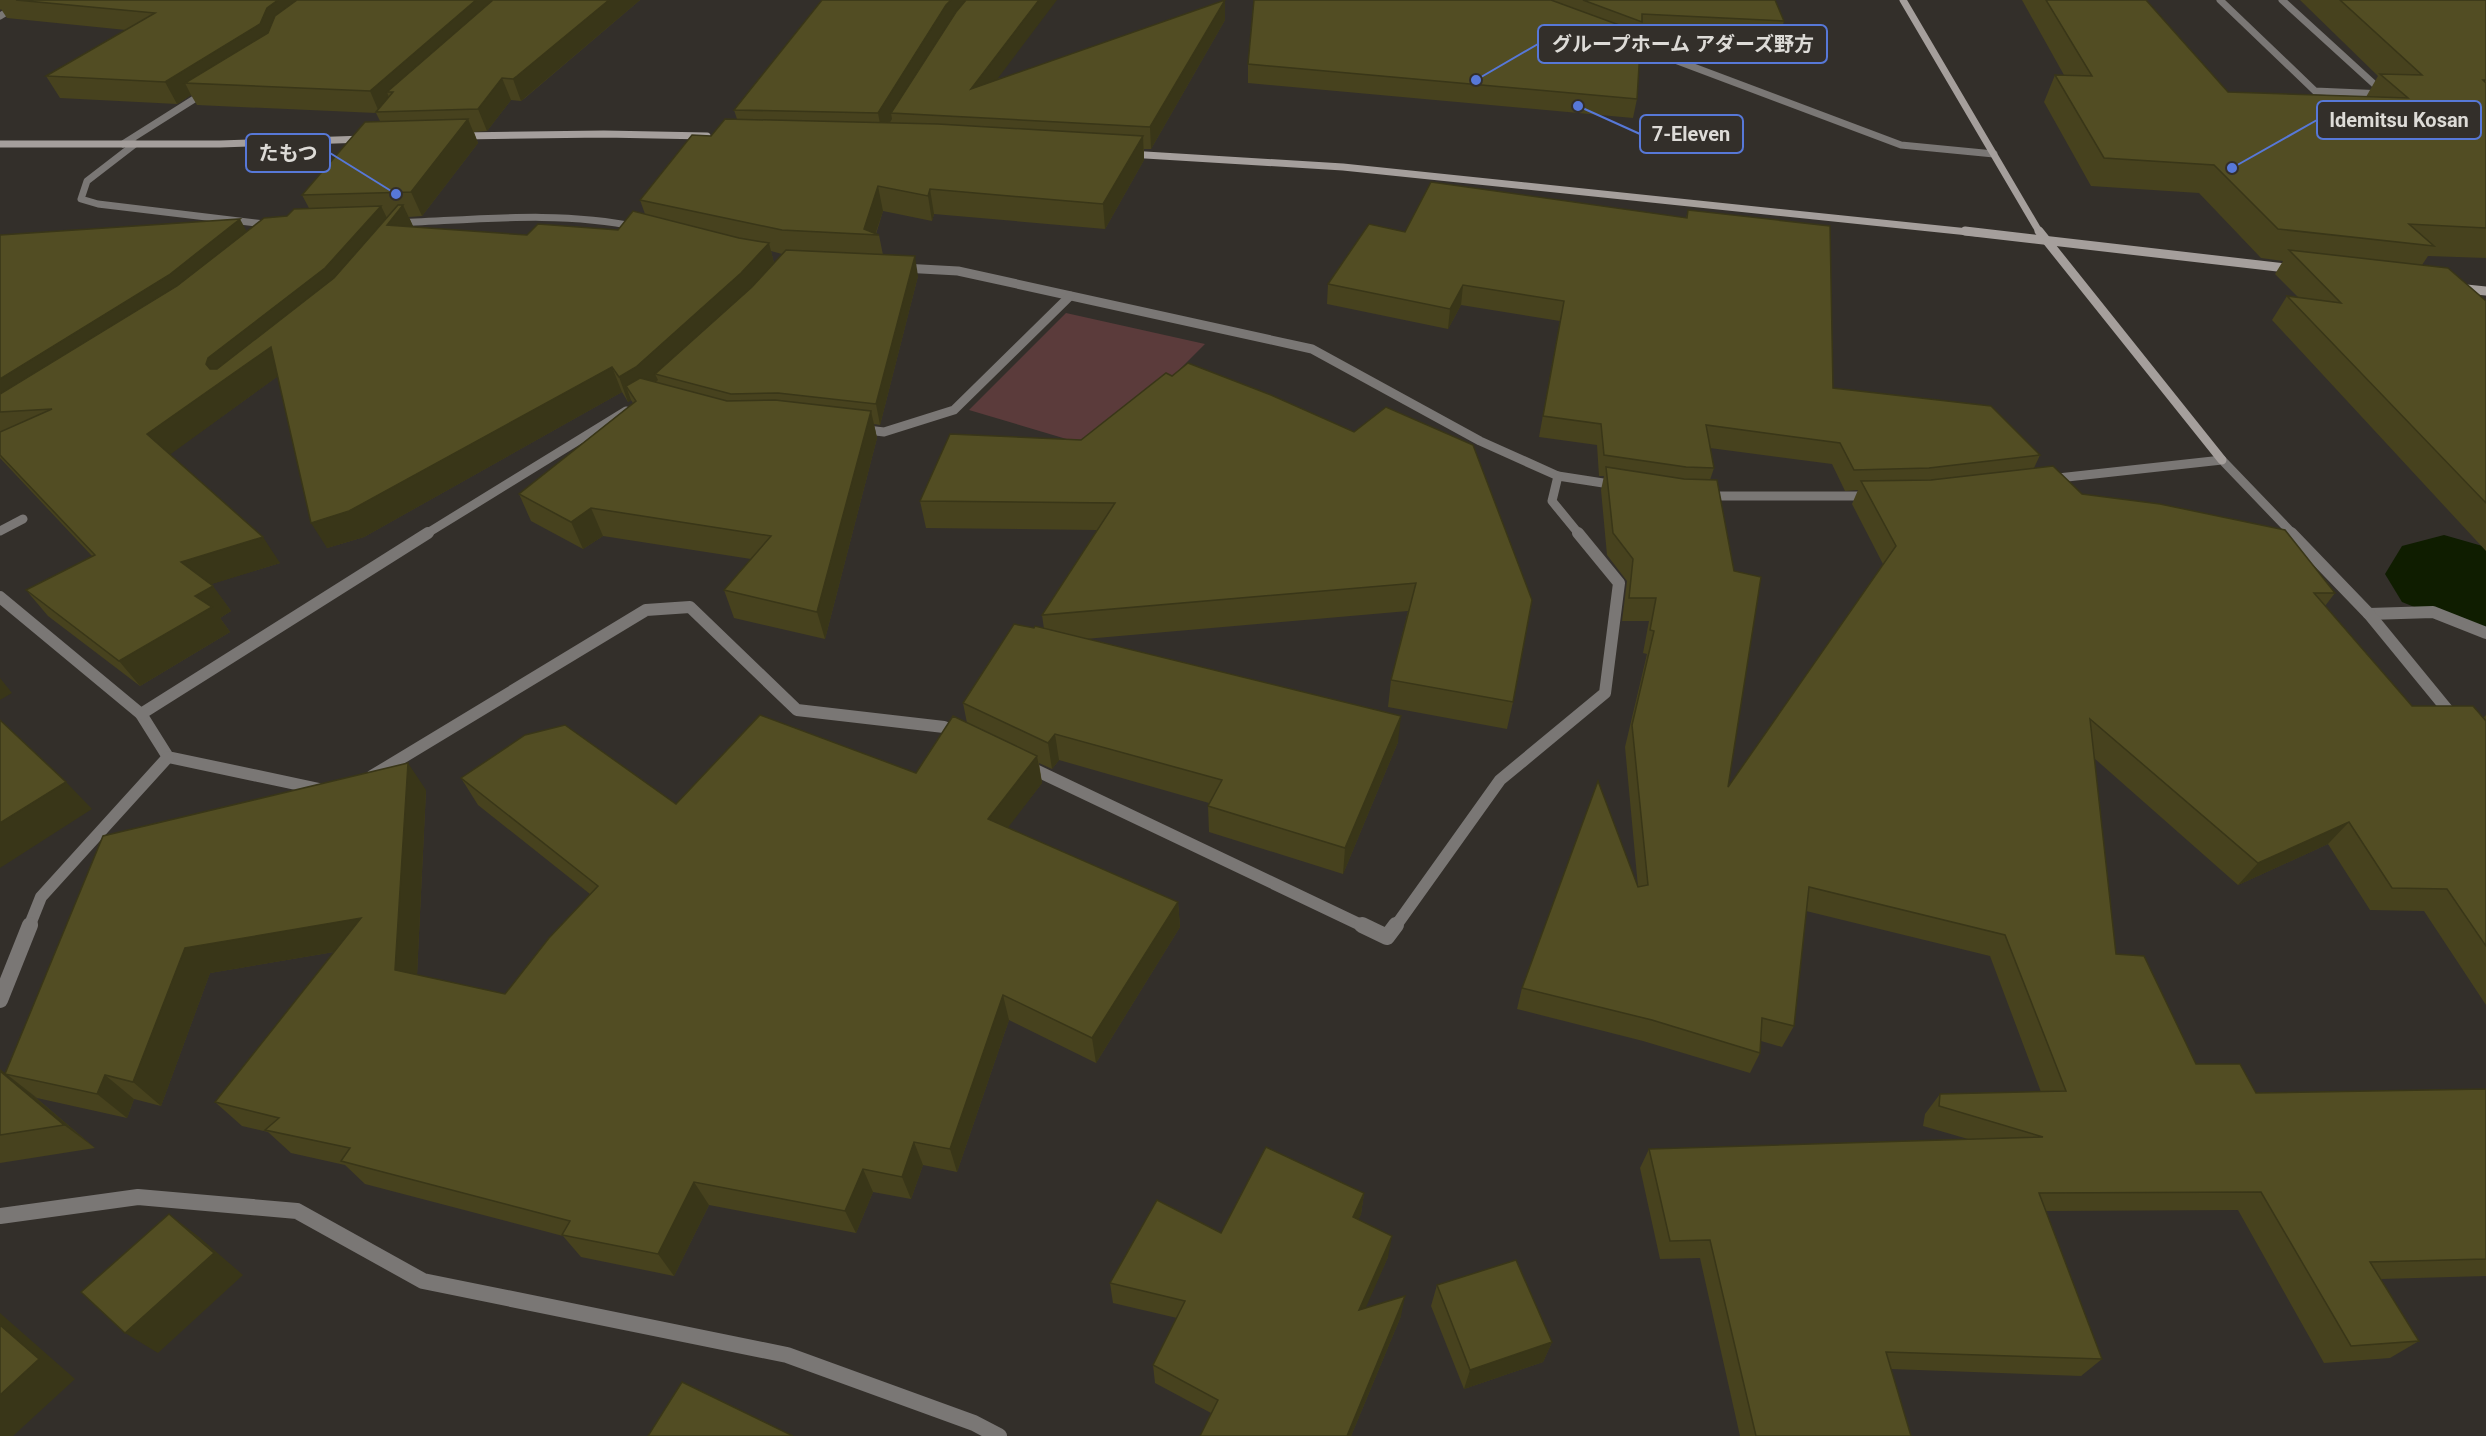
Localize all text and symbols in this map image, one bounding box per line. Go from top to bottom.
callout: グループホーム アダーズ野方 [1538,25,1827,63]
text: グループホーム アダーズ野方 [1552,32,1814,56]
callout: Idemitsu Kosan [2317,101,2481,139]
text: Idemitsu Kosan [2329,108,2469,132]
callout: 7-Eleven [1640,115,1743,153]
text: 7-Eleven [1652,122,1730,146]
callout: たもつ [246,134,330,172]
text: たもつ [258,141,318,165]

